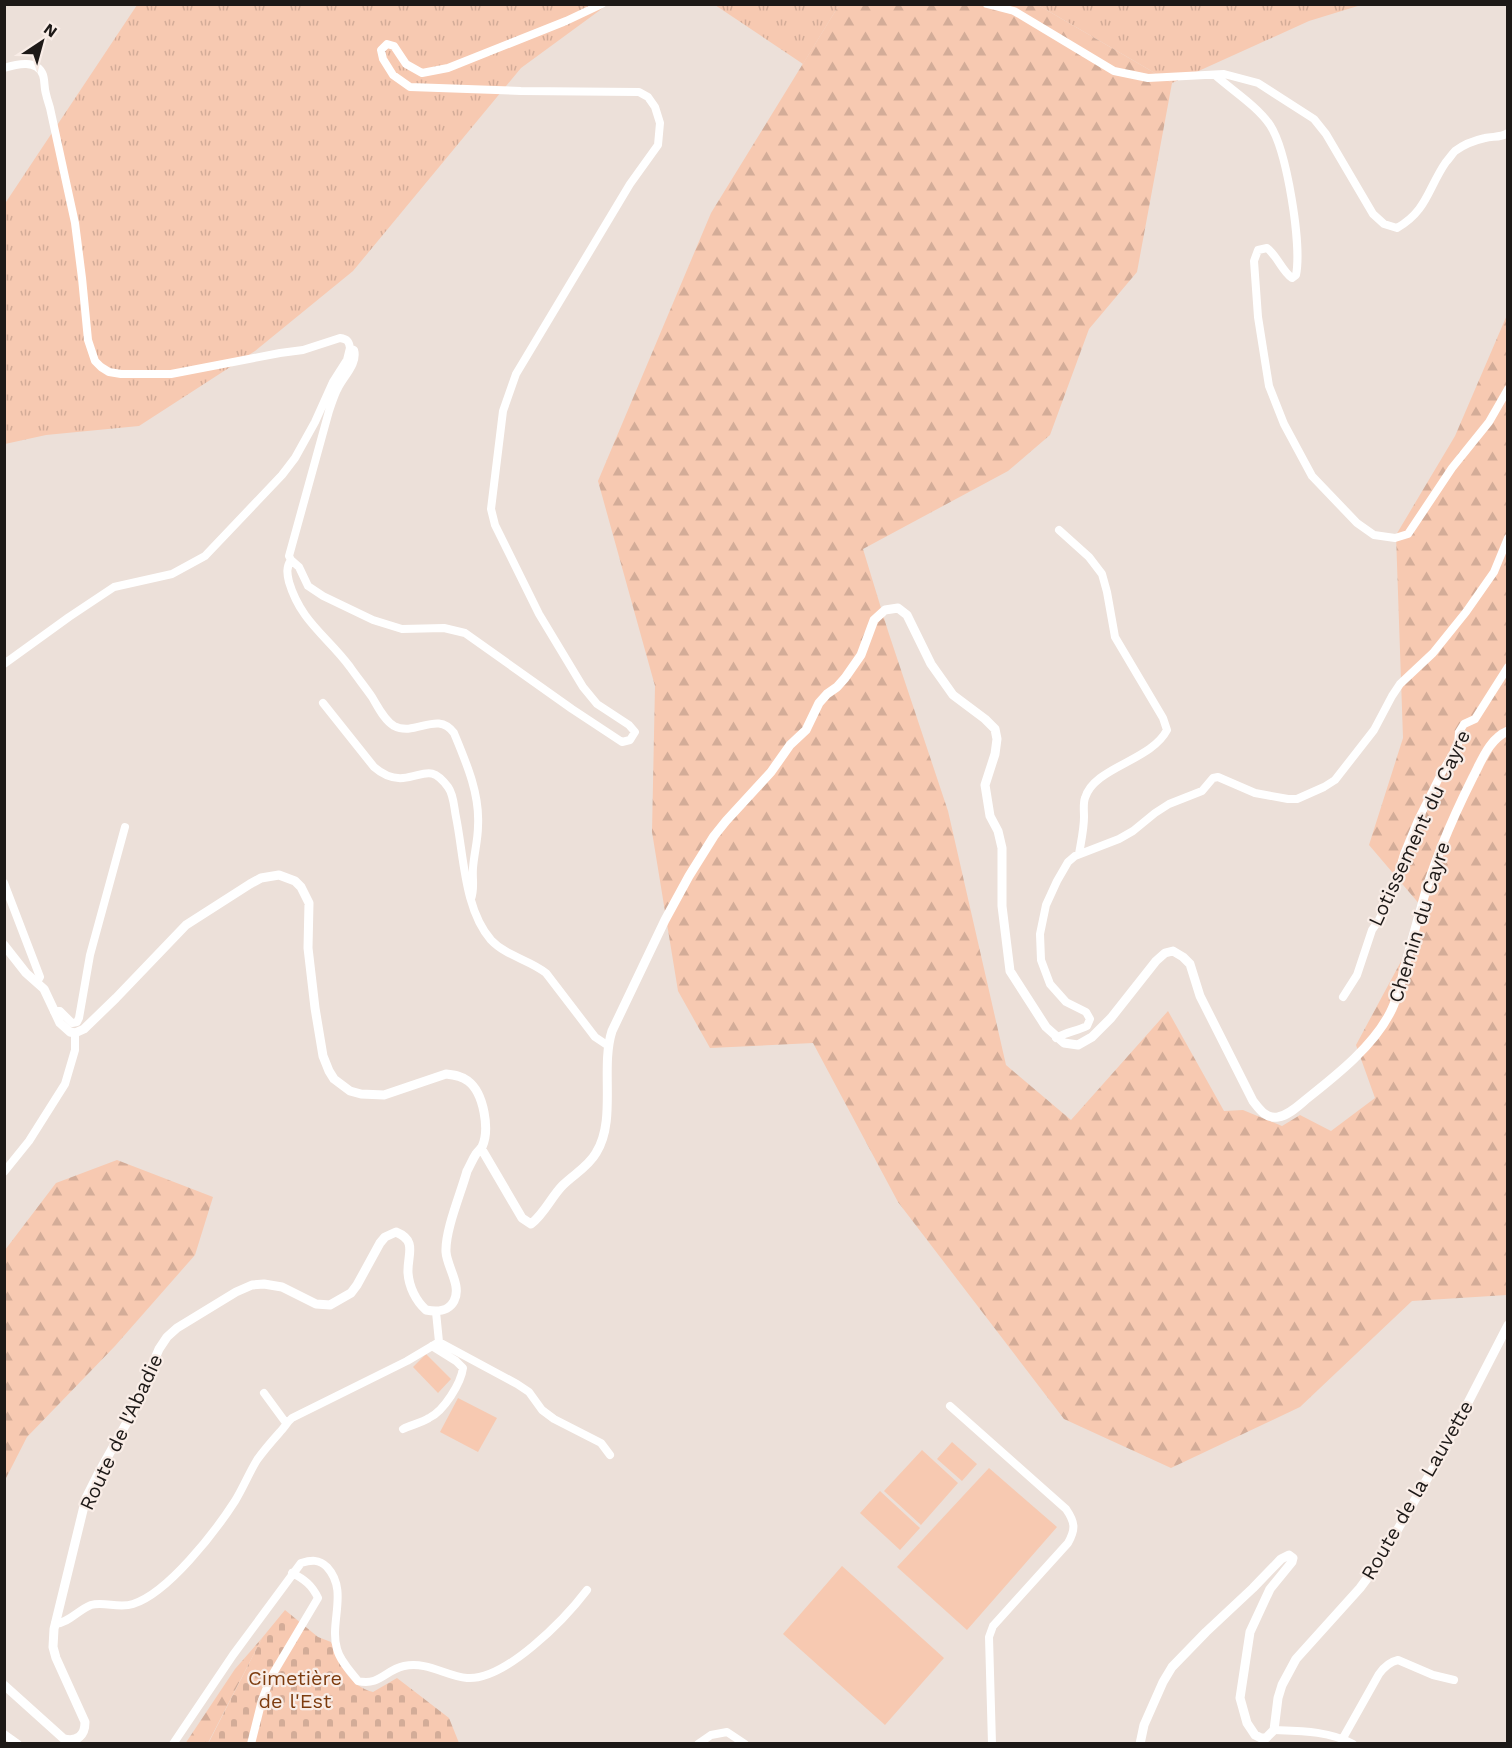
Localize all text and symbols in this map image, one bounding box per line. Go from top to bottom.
north arrow [12,12,72,72]
text: N [40,19,61,41]
street label: Lotissement du Cayre [1363,726,1475,930]
street label: Chemin du Cayre [1383,839,1455,1005]
street label: Route de l'Abadie [74,1350,168,1514]
street label: Route de la Lauvette [1356,1396,1478,1584]
park label: Cimetière de l'Est [248,1666,342,1713]

